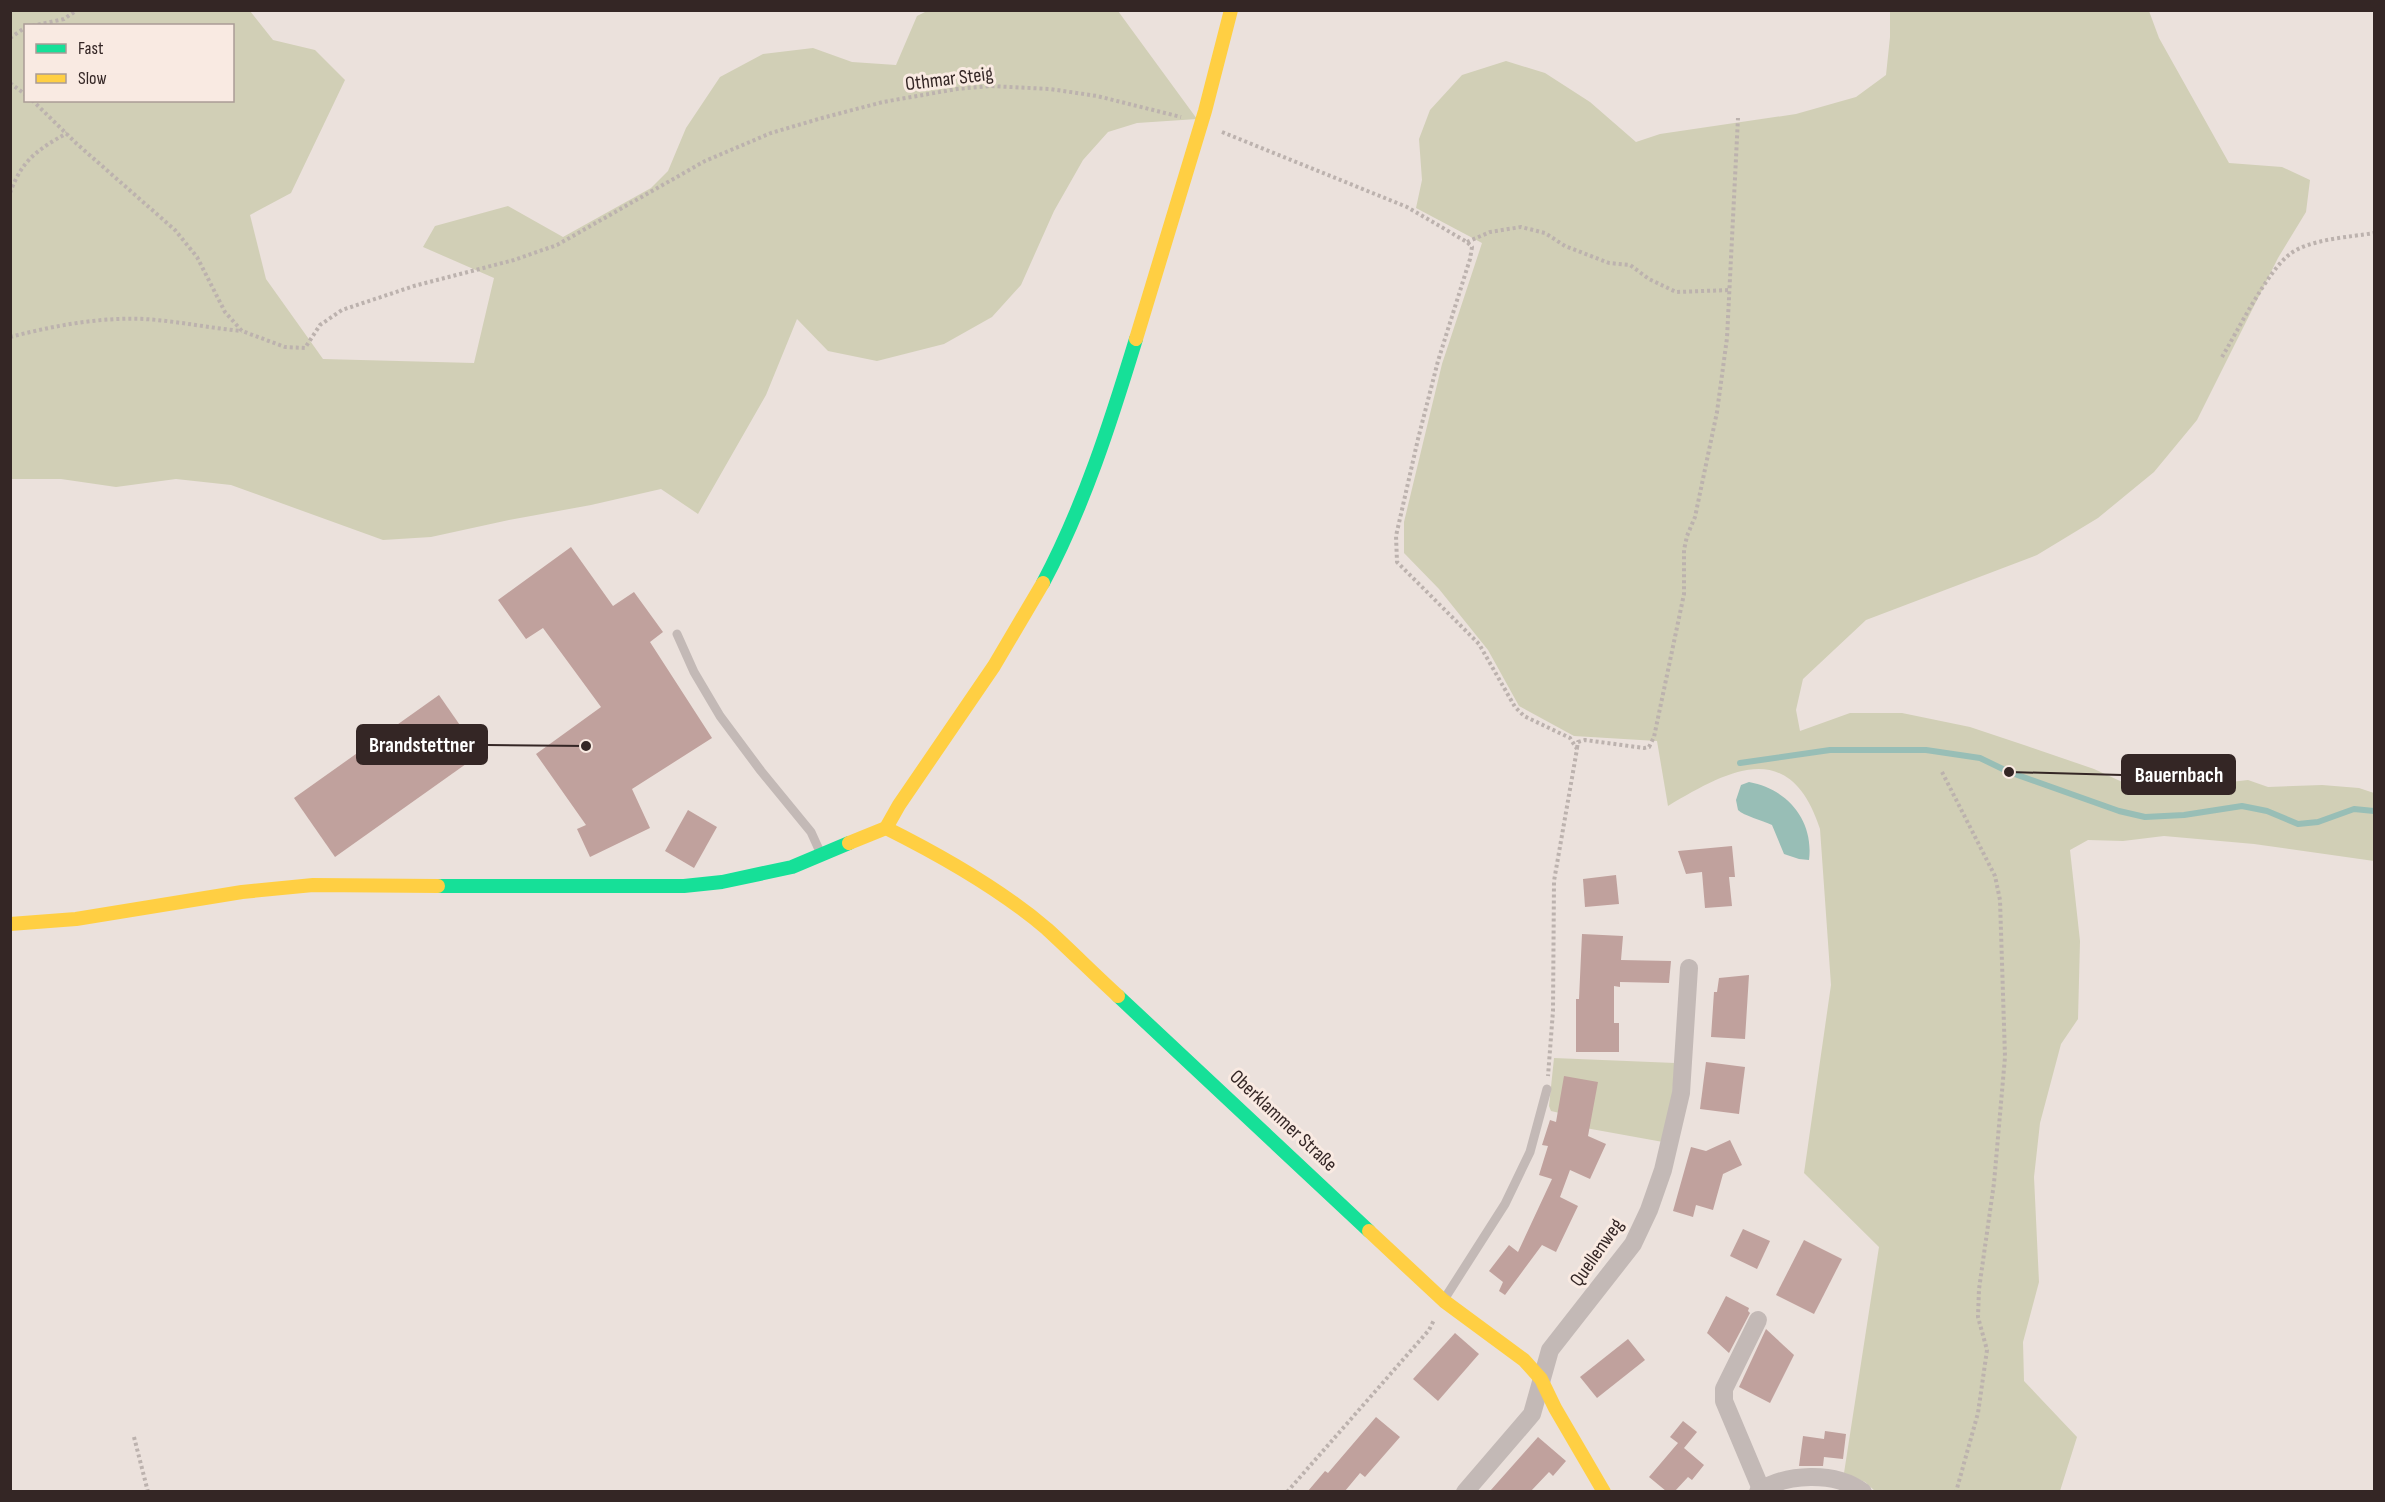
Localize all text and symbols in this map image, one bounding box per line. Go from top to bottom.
legend [24,24,234,102]
text: Fast [78,38,104,59]
street label: Othmar Steig [904,62,994,96]
text: Slow [78,68,107,89]
callout: Brandstettner [357,725,487,764]
text: Brandstettner [369,733,475,758]
callout: Bauernbach [2122,755,2235,794]
text: Bauernbach [2135,763,2223,788]
street label: Oberklammer Straße [1225,1065,1342,1177]
street label: Quellenweg [1565,1214,1629,1291]

